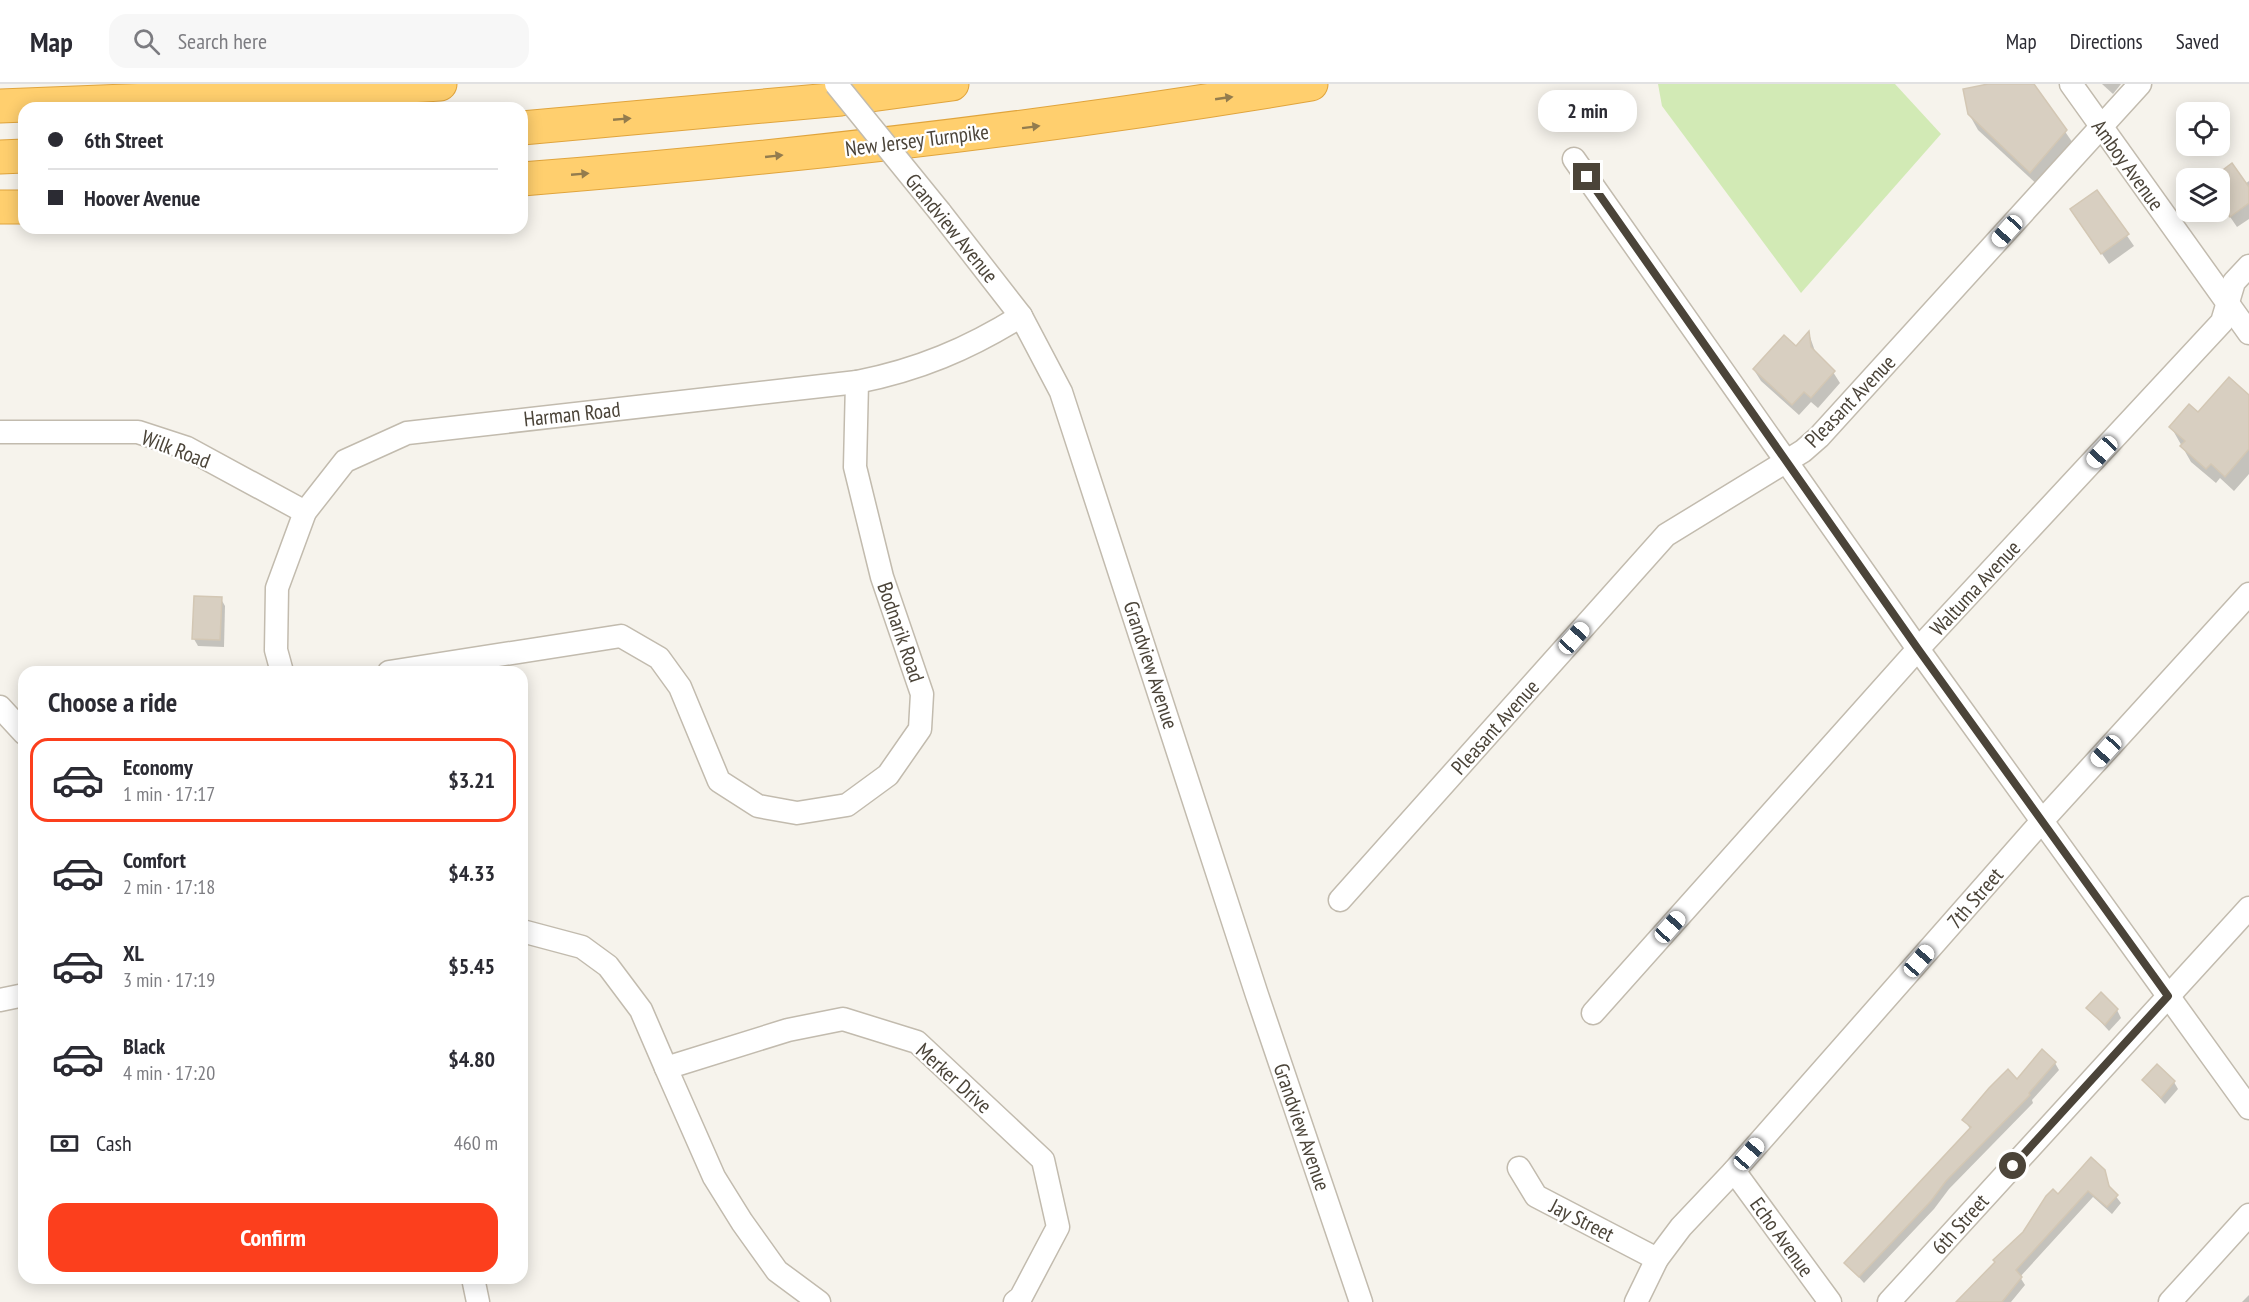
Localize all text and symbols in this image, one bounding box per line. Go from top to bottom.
search box [109,14,529,68]
text: Map [30,23,73,60]
icon: search [130,25,163,58]
text: Search here [178,27,267,55]
text: Map [2006,28,2037,55]
text: Directions [2070,28,2143,55]
text: Saved [2176,28,2219,55]
callout: 2 min [1538,90,1636,132]
one-way arrow [1214,94,1233,103]
text: 2 min [1567,98,1608,124]
map controls [2176,102,2230,222]
button: locate [2176,102,2230,156]
one-way arrow [613,114,632,124]
street label: Amboy Avenue [2086,114,2170,216]
street label: New Jersey Turnpike [844,118,990,162]
one-way arrow [1021,122,1040,132]
text: 6th Street [84,126,163,154]
one-way arrow [765,151,784,161]
route end [1573,163,1600,190]
street label: Grandview Avenue [900,168,1004,288]
button: layers [2176,168,2230,222]
one-way arrow [571,169,590,179]
text: Hoover Avenue [84,184,201,212]
car [1988,212,2026,250]
street label: Pleasant Avenue [1799,349,1901,453]
street label: Harman Road [522,396,622,432]
street label: Wilk Road [138,424,214,474]
car [2083,433,2121,471]
street label: Waltuma Avenue [1924,535,2026,641]
street label: Bodnarik Road [871,578,931,686]
street label: Grandview Avenue [1118,598,1184,732]
car [1555,619,1593,657]
street label: Pleasant Avenue [1445,674,1545,780]
text: Choose a ride [48,685,177,719]
car [2087,732,2125,770]
icon: car [51,753,105,807]
text: Economy [123,753,193,781]
text: $3.21 [448,766,495,794]
text: 1 min · 17:17 [123,781,215,807]
icon: car [51,846,105,900]
text: Comfort [123,846,186,874]
text: $4.33 [448,859,495,887]
street label: 7th Street [1941,862,2009,934]
text: 2 min · 17:18 [123,874,215,900]
car [1651,908,1689,946]
icon: car [51,939,105,993]
text: XL [123,939,144,967]
car [1900,942,1938,980]
text: $5.45 [448,952,495,980]
text: 3 min · 17:19 [123,967,215,993]
icon: car [51,1032,105,1086]
text: Black [123,1032,165,1060]
street label: Merker Drive [910,1037,998,1119]
text: $4.80 [448,1045,495,1073]
text: 4 min · 17:20 [123,1060,215,1086]
street label: Grandview Avenue [1268,1060,1336,1194]
icon: cash [48,1127,81,1160]
text: Cash [96,1129,132,1157]
text: 460 m [454,1130,498,1156]
car [1730,1135,1768,1173]
route start [1999,1152,2026,1179]
street label: 6th Street [1926,1188,1994,1260]
street label: Jay Street [1544,1192,1619,1248]
street label: Echo Avenue [1744,1192,1820,1282]
button: Confirm [48,1203,498,1272]

